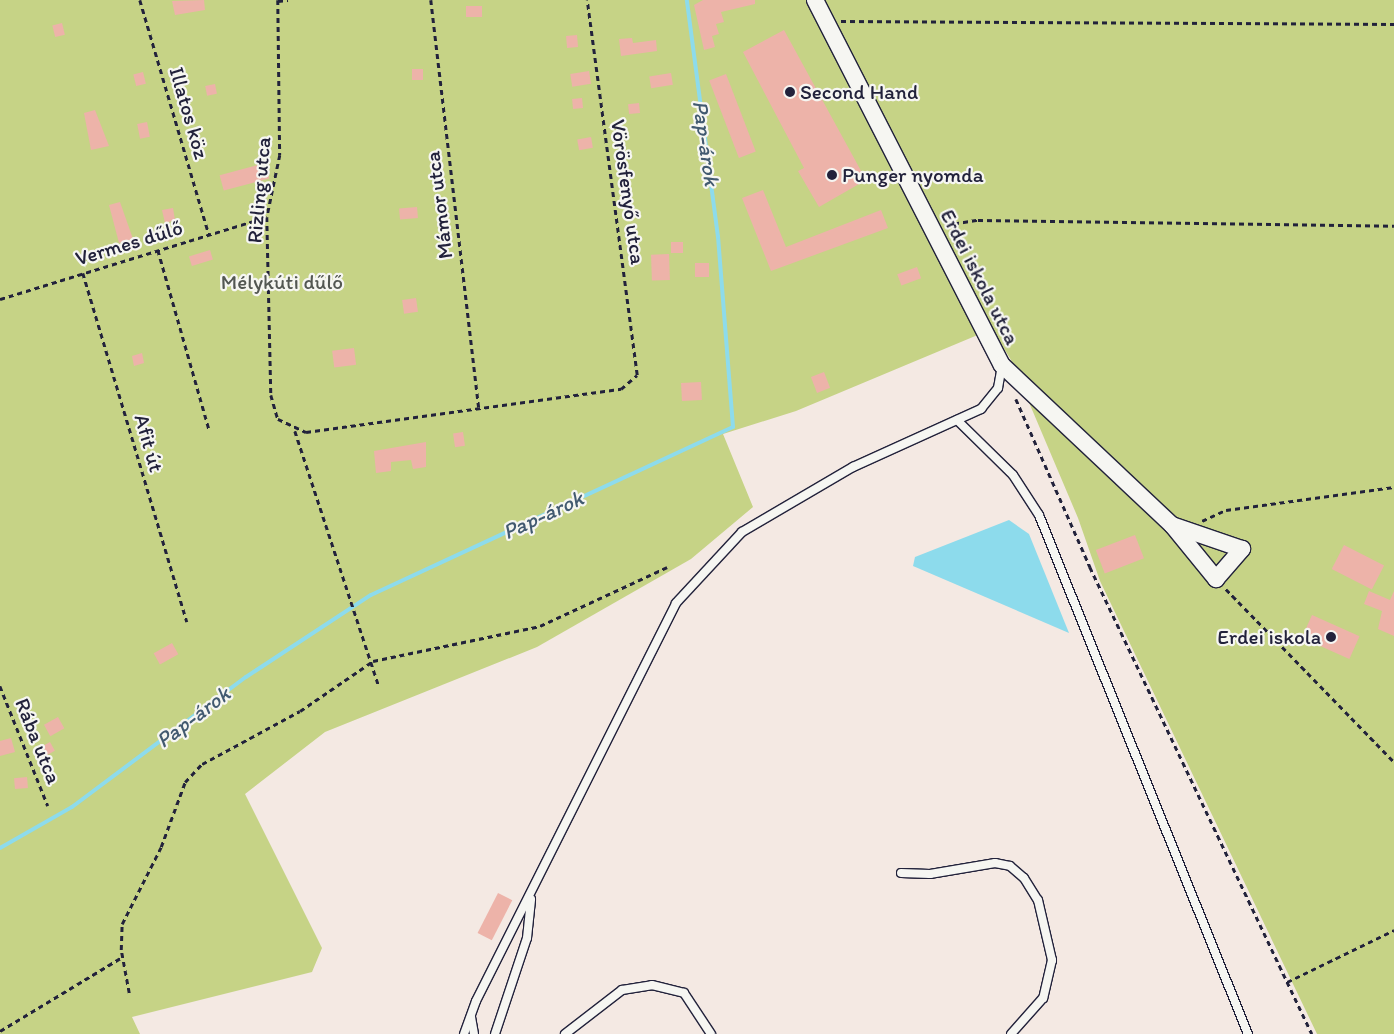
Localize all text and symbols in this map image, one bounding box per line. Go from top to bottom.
street label: Illatos köz [164,64,214,162]
place label: Second Hand [800,79,918,105]
marker: Second Hand [784,86,796,98]
water label: Pap-árok [687,99,725,187]
street label: Vörösfenyő utca [605,118,651,266]
street label: Rizling utca [242,136,276,244]
street label: Mámor utca [420,150,458,260]
place label: Punger nyomda [842,162,983,188]
marker: Punger nyomda [826,169,838,181]
street label: Erdei iskola utca [935,205,1025,349]
street label: Vermes dűlő [72,215,186,271]
park label: Mélykúti dűlő [221,269,343,295]
street label: Afit út [129,411,169,475]
water label: Pap-árok [498,485,588,545]
place label: Erdei iskola [1217,624,1321,650]
marker: Erdei iskola [1325,631,1337,643]
water label: Pap-árok [151,681,235,753]
street label: Rába utca [10,695,66,787]

